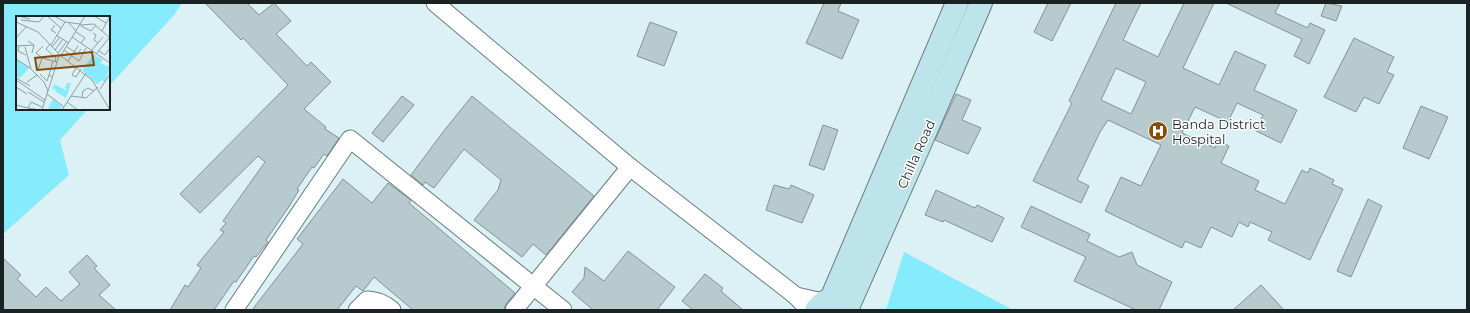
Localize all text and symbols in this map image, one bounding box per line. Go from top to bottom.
inset map [16,16,110,110]
place label: Banda District Hospital [1172,116,1265,147]
street label: Chilla Road [894,117,938,191]
hospital icon: Banda District Hospital [1147,120,1169,142]

